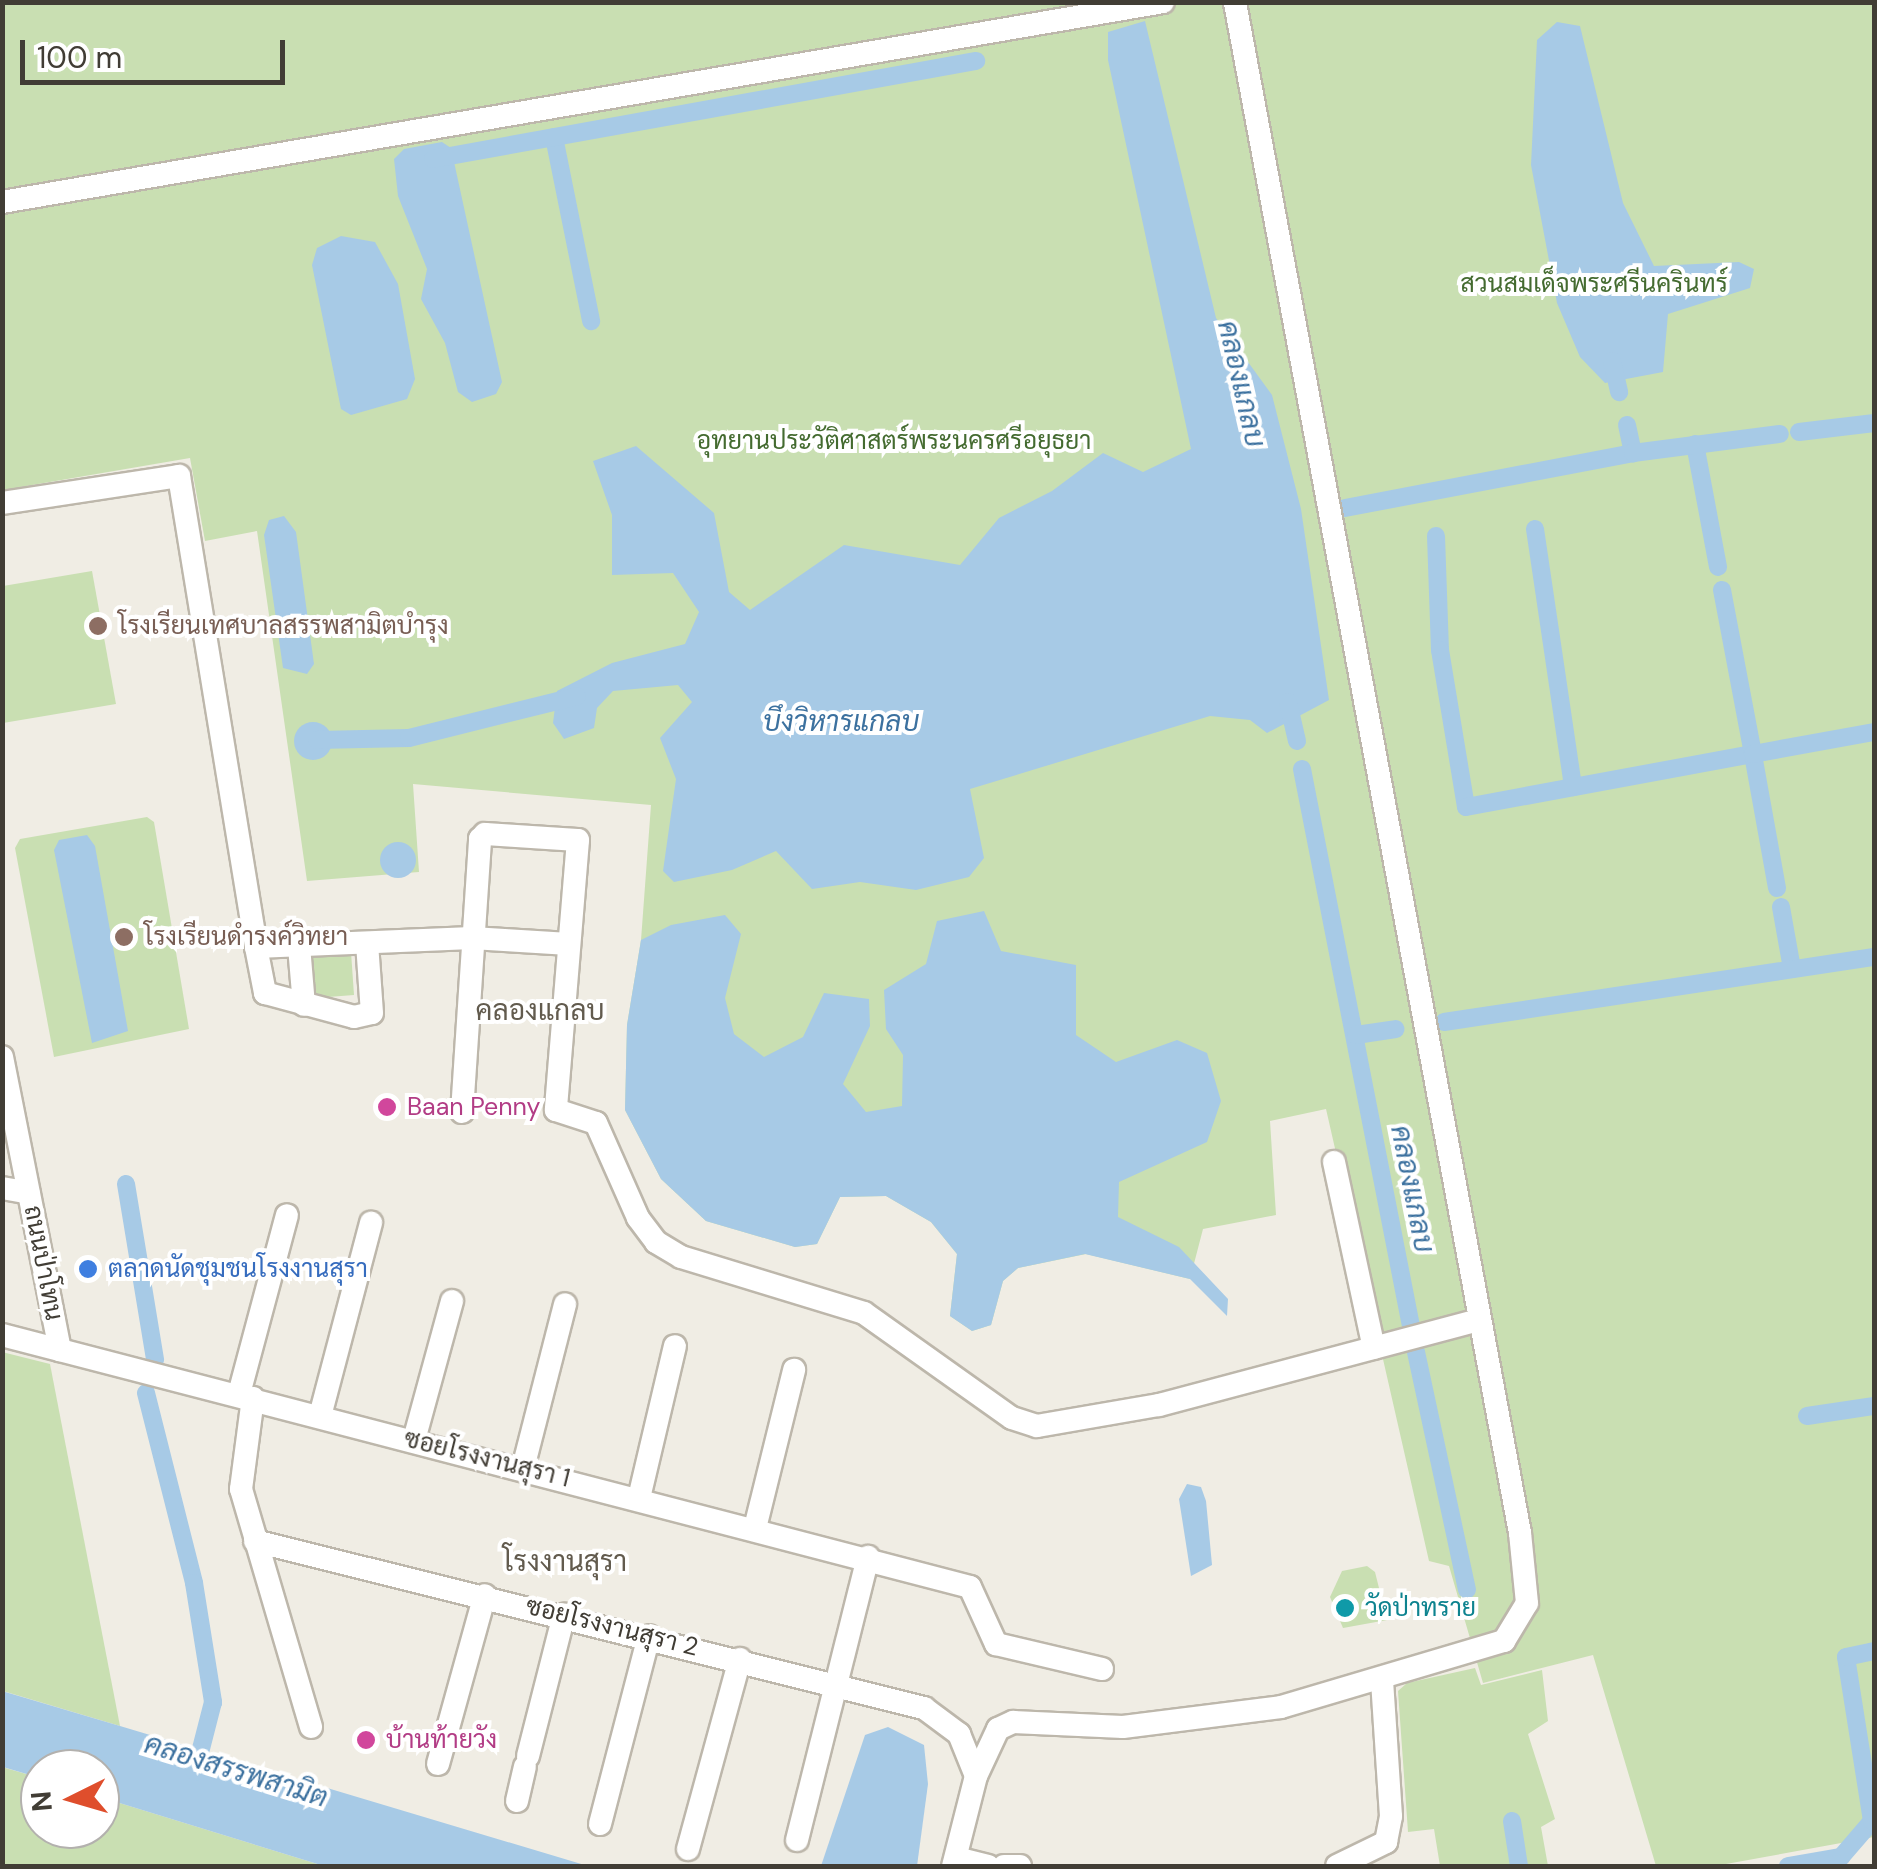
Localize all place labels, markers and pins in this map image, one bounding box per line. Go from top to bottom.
place label: โรงเรียนเทศบาลสรรพสามิตบำรุง [118,611,449,641]
marker: โรงเรียนเทศบาลสรรพสามิตบำรุง [87,615,109,637]
place label: โรงเรียนดำรงค์วิทยา [144,922,348,952]
marker: โรงเรียนดำรงค์วิทยา [113,926,135,948]
place label: Baan Penny [407,1092,540,1122]
marker: Baan Penny [376,1096,398,1118]
place label: ตลาดนัดชุมชนโรงงานสุรา [108,1254,368,1284]
marker: ตลาดนัดชุมชนโรงงานสุรา [77,1258,99,1280]
place label: วัดป่าทราย [1365,1593,1476,1623]
marker: วัดป่าทราย [1334,1597,1356,1619]
place label: บ้านท้ายวัง [386,1725,497,1755]
marker: บ้านท้ายวัง [355,1729,377,1751]

